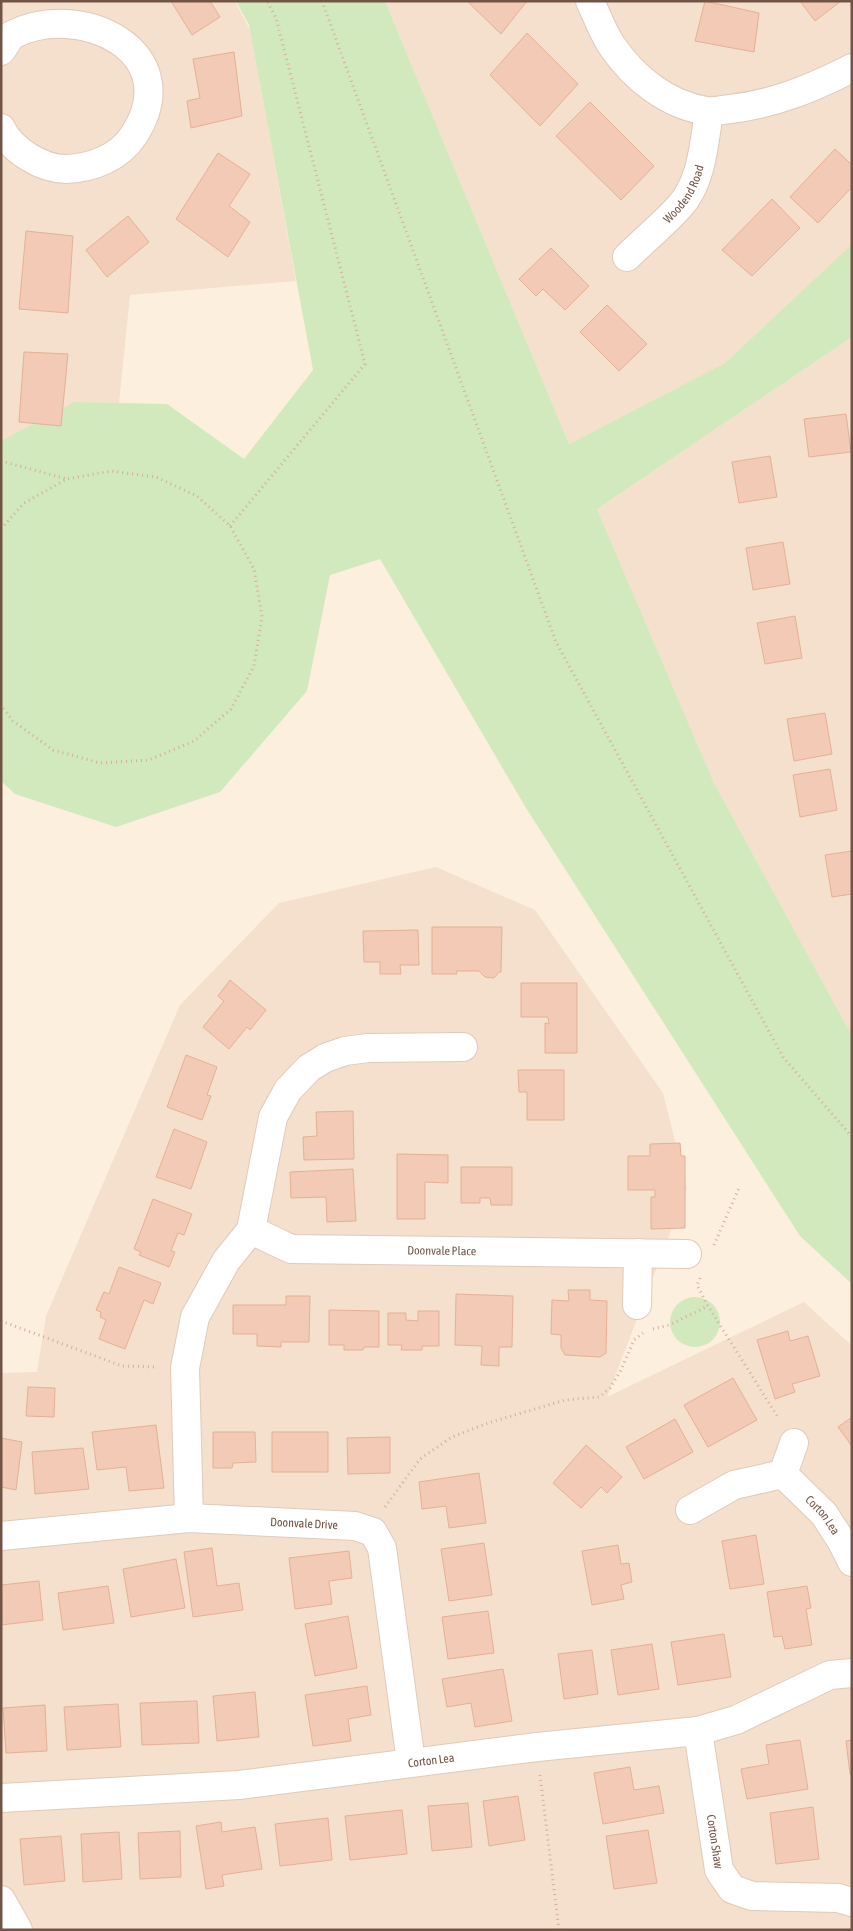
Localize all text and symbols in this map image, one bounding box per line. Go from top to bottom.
street label: Woodend Road [660,163,707,226]
street label: Doonvale Place [407,1243,476,1258]
street label: Corton Lea [802,1493,842,1537]
street label: Doonvale Drive [270,1515,338,1532]
street label: Corton Lea [407,1751,455,1770]
street label: Corton Shaw [704,1814,726,1870]

